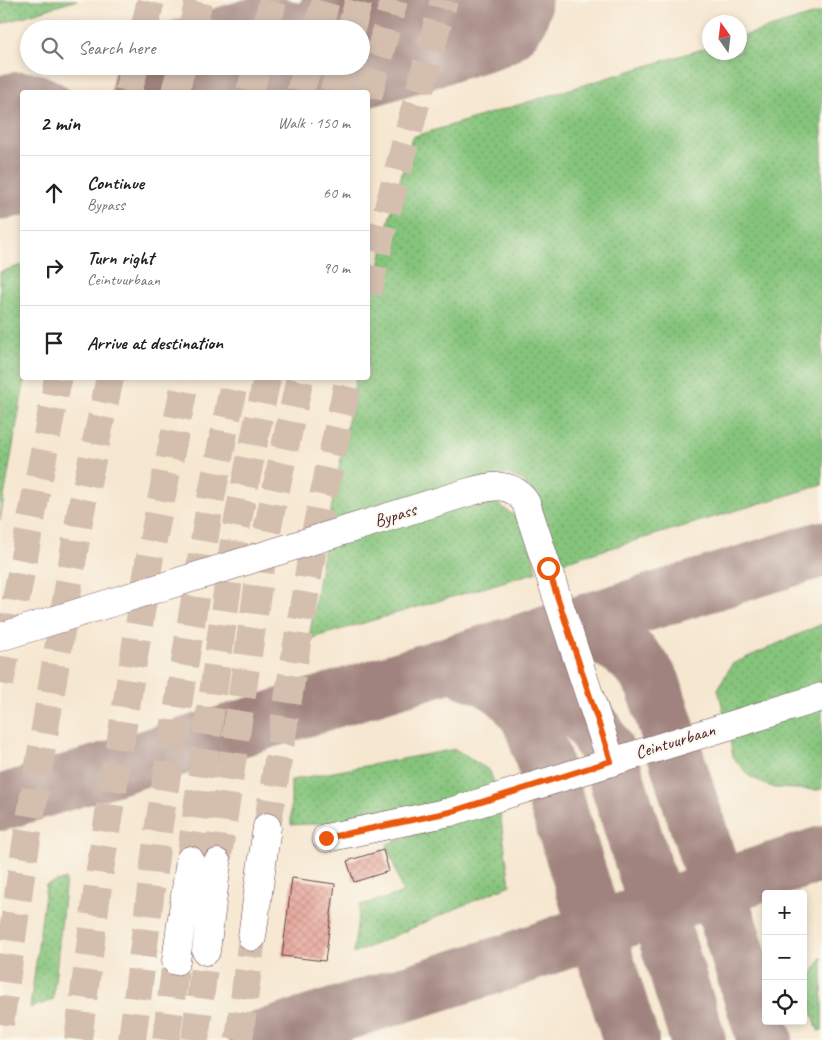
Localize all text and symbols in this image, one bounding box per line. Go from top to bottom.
north arrow [702,15,747,60]
search box [20,20,370,75]
icon: search [38,34,66,62]
text: Search here [78,36,155,60]
text: 2 min [40,110,80,136]
text: Walk · 150 m [278,113,350,133]
text: Continue [87,171,144,195]
icon: ahead [40,179,68,207]
text: 60 m [323,183,350,203]
text: Bypass [87,195,125,215]
text: Turn right [87,246,154,270]
icon: right [40,254,68,282]
text: 90 m [323,258,350,278]
text: Ceintuurbaan [87,270,160,290]
icon: arrive [40,329,68,357]
text: Arrive at destination [87,331,223,355]
street label: Bypass [371,498,420,532]
route start [537,557,560,580]
street label: Ceintuurbaan [633,718,718,764]
route end [315,827,338,850]
map controls [762,890,807,1025]
button: + [762,890,807,935]
button: − [762,935,807,980]
button: locate [762,980,807,1025]

